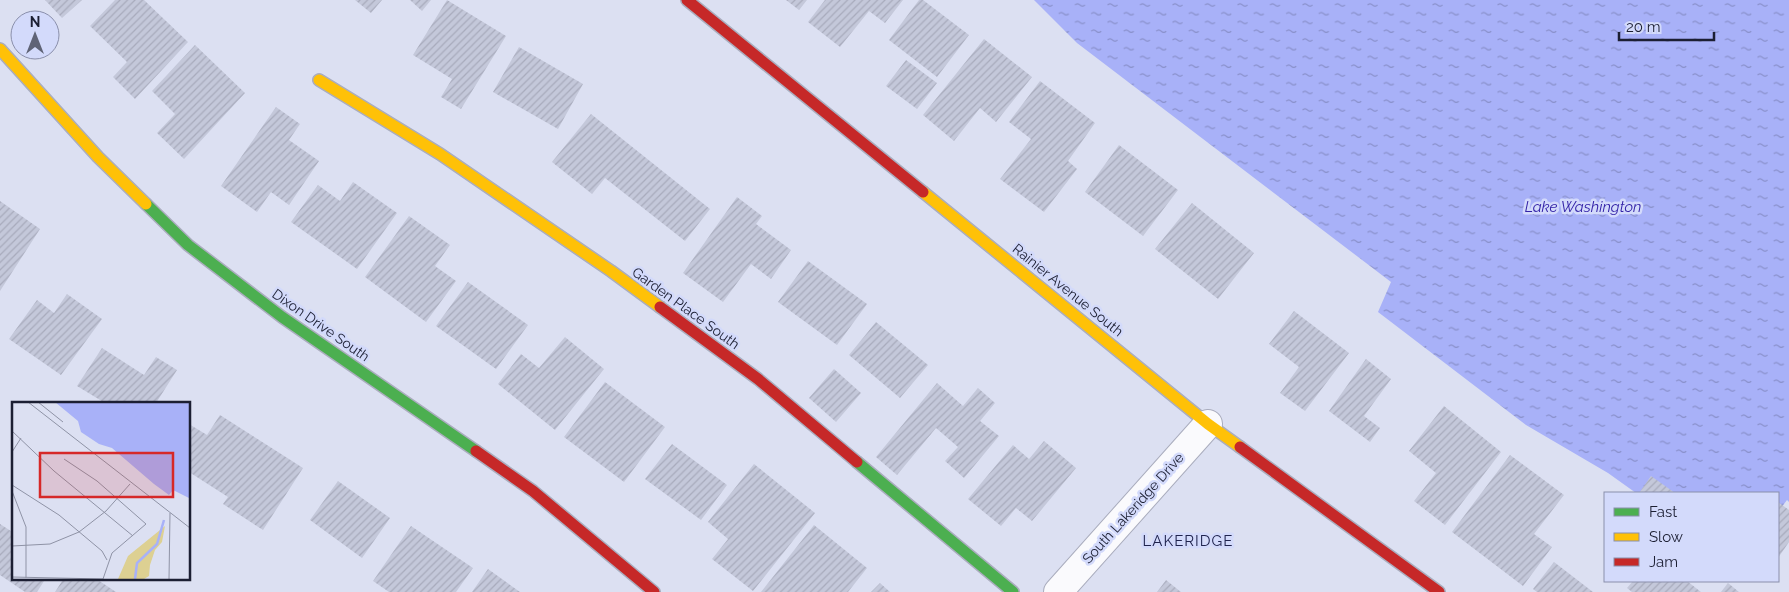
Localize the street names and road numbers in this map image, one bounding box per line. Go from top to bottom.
street label: Rainier Avenue South [1010,240,1126,340]
street label: Garden Place South [629,264,743,352]
street label: Dixon Drive South [269,286,373,364]
street label: South Lakeridge Drive [1079,449,1187,567]

